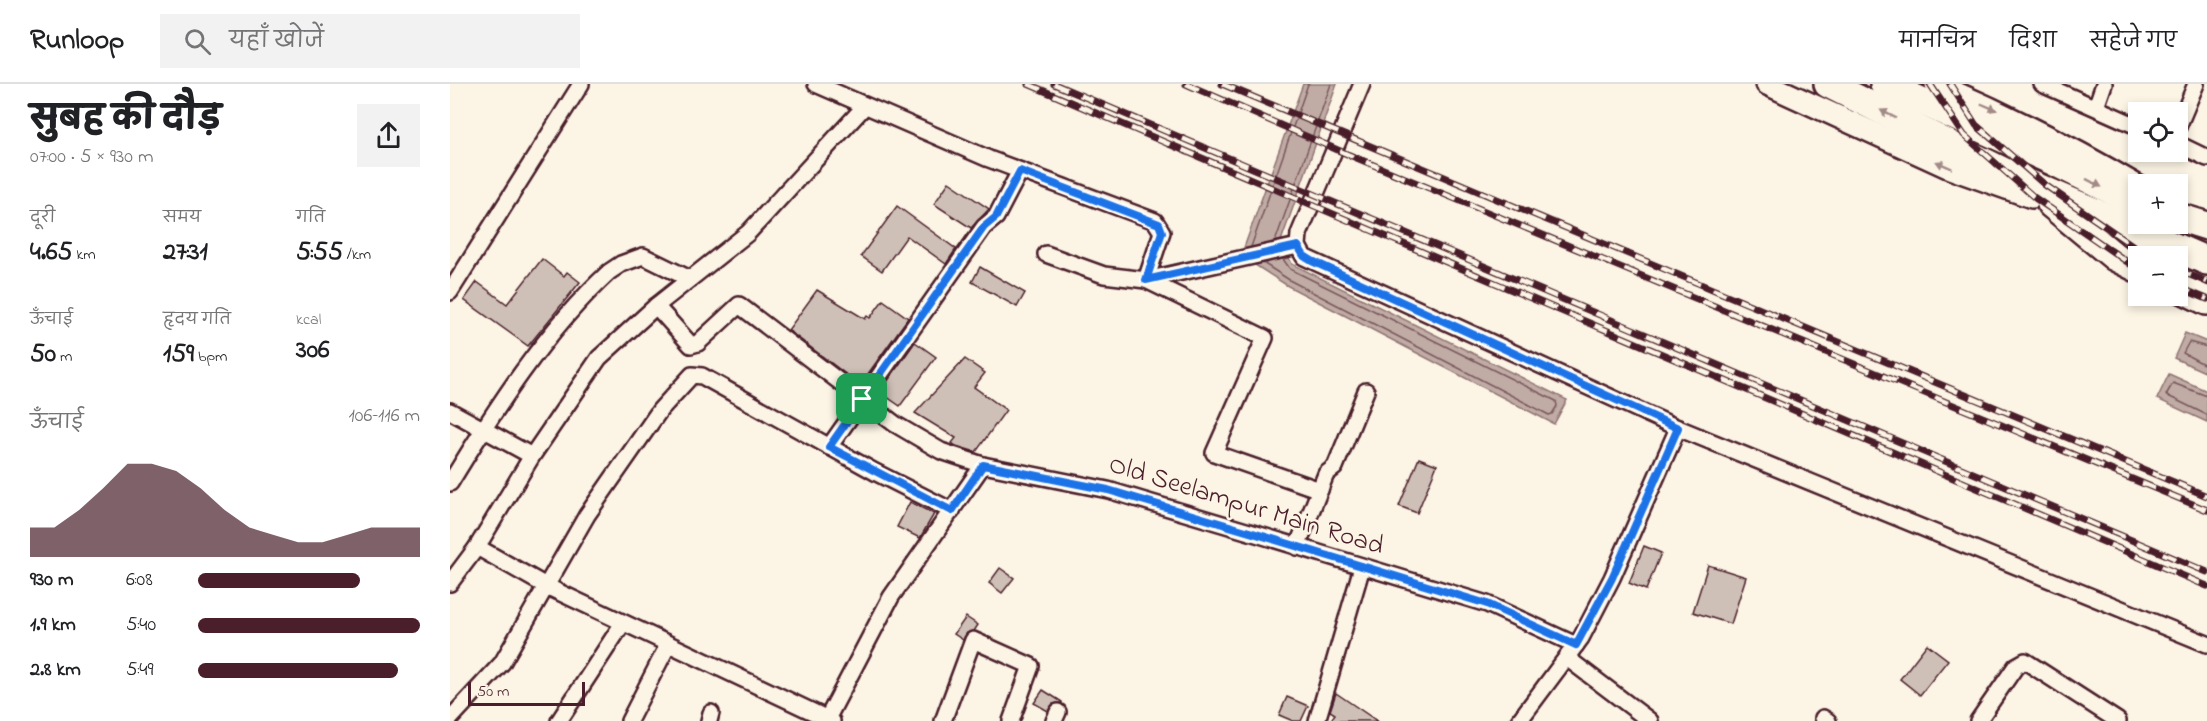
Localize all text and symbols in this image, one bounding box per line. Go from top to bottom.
search box [160,14,580,68]
text: Runloop [30,21,124,62]
icon: search [181,25,214,58]
text: यहाँ खोजें [229,26,324,58]
text: मानचित्र [1899,27,1976,57]
text: दिशा [2009,27,2057,57]
text: सहेजे गए [2090,27,2177,57]
text: सुबह की दौड़ [30,96,221,144]
one-way arrow [1981,102,1999,112]
map controls [2128,102,2188,306]
button: locate [2128,102,2188,162]
button: share [357,104,420,167]
one-way arrow [1879,110,1896,119]
text: 07:00 · 5 × 930 m [30,143,154,172]
one-way arrow [1934,160,1952,170]
button: + [2128,174,2188,234]
one-way arrow [2086,178,2103,188]
text: दूरी [30,206,55,230]
text: समय [163,206,201,230]
text: गति [296,206,325,230]
text: 4.65 [30,234,72,272]
text: 27:31 [163,234,208,272]
text: 5:55 [296,234,343,272]
text: km [72,243,96,267]
text: /km [343,243,371,267]
button: − [2128,246,2188,306]
text: ऊँचाई [30,308,73,332]
text: हृदय गति [163,308,231,332]
text: kcal [296,308,321,332]
text: 306 [296,332,329,370]
text: 50 [30,336,56,374]
text: 159 [163,336,194,374]
text: m [56,345,73,369]
text: bpm [194,345,228,369]
pin [836,373,887,424]
icon: arrive [845,382,878,415]
text: 106–116 m [348,402,420,431]
text: ऊँचाई [30,409,84,438]
street label: Old Seelampur Main Road [1104,446,1388,566]
text: 930 m [30,566,73,595]
text: 6:08 [126,566,153,595]
text: 1.9 km [30,611,76,640]
text: 5:40 [126,611,156,640]
text: 2.8 km [30,656,81,685]
text: 5:49 [126,656,153,685]
scale bar [468,679,585,706]
text: 50 m [477,680,509,704]

